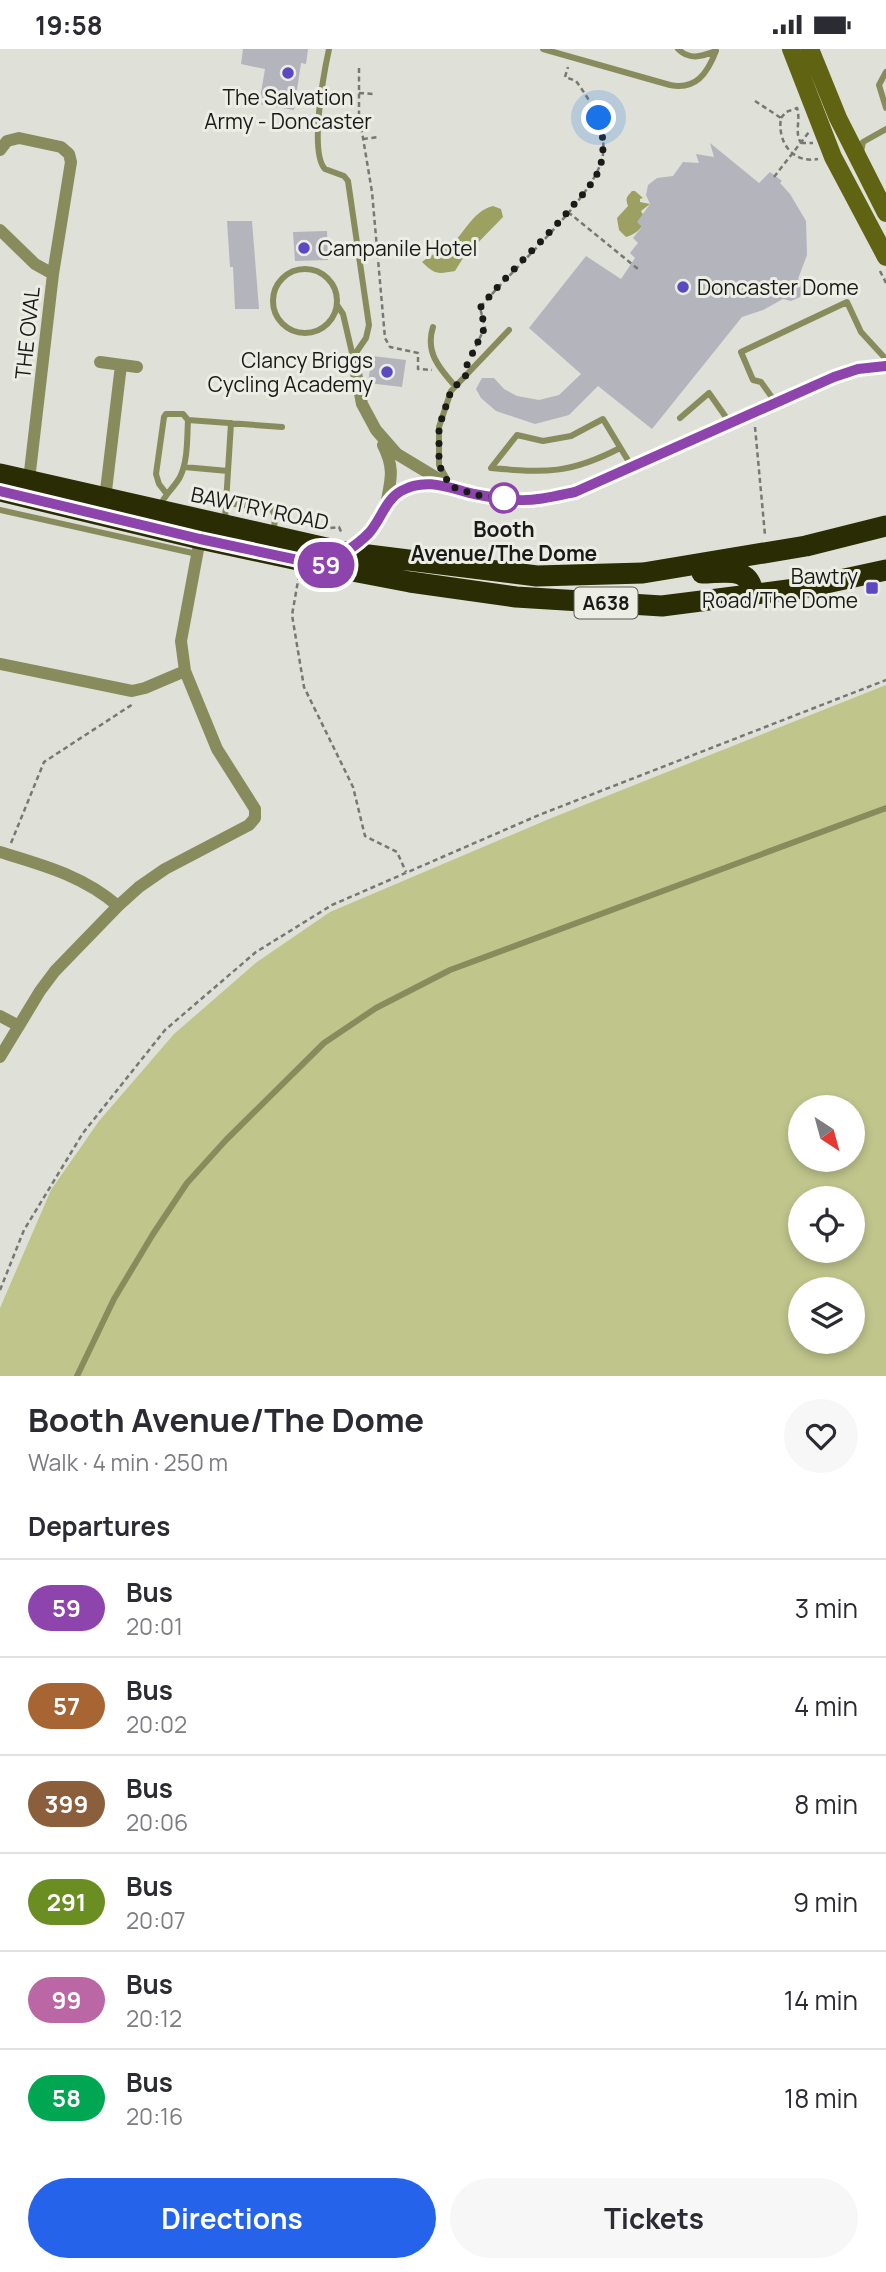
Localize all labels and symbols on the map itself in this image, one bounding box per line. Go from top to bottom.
marker: The Salvation Army - Doncaster [280,65,296,81]
place label: The Salvation Army - Doncaster [204,83,372,135]
your location [581,100,616,135]
place label: Campanile Hotel [318,234,477,262]
marker: Campanile Hotel [296,240,312,256]
place label: Doncaster Dome [697,273,859,301]
marker: Doncaster Dome [675,279,691,295]
street label: THE OVAL [8,285,46,381]
place label: Clancy Briggs Cycling Academy [208,346,373,398]
marker: Clancy Briggs Cycling Academy [379,364,395,380]
street label: BAWTRY ROAD [188,480,332,536]
marker: Booth Avenue/The Dome [489,483,519,513]
place label: Booth Avenue/The Dome [411,515,597,567]
line badge: 59 [294,542,358,588]
place label: Bawtry Road/The Dome [702,562,858,614]
marker: Bawtry Road/The Dome [864,580,880,596]
road number: A638 [574,587,638,618]
north arrow [788,1095,864,1173]

